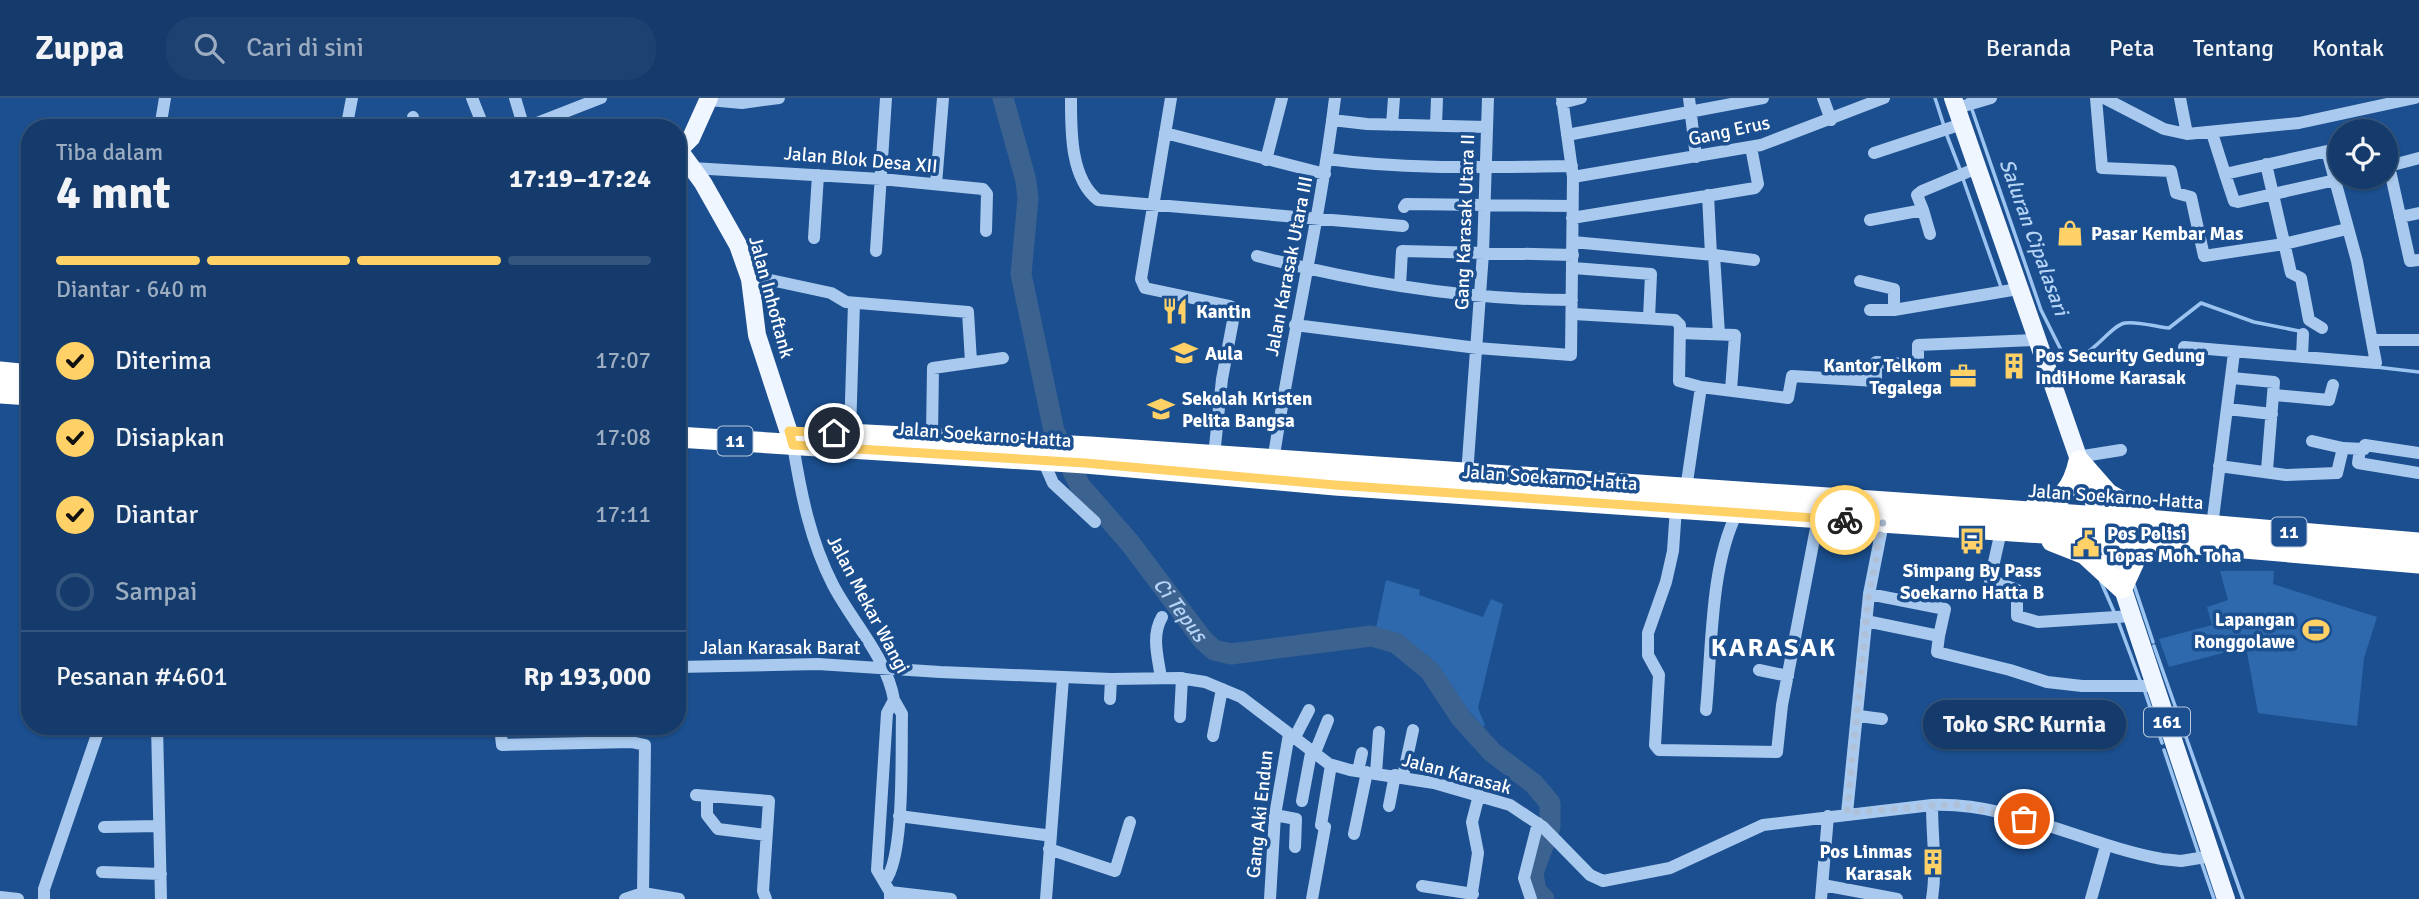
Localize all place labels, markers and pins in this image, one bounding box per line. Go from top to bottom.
shop icon: Pasar Kembar Mas [2055,218,2085,248]
place label: Pasar Kembar Mas [2091,222,2243,246]
restaurant icon: Kantin [1160,296,1190,326]
place label: Kantin [1196,300,1251,324]
school or university icon: Aula [1169,338,1199,368]
place label: Aula [1205,342,1243,366]
place label: Pos Security Gedung IndiHome Karasak [2035,344,2205,390]
building icon: Pos Security Gedung IndiHome Karasak [1999,351,2029,381]
place label: Kantor Telkom Tegalega [1823,354,1942,400]
office icon: Kantor Telkom Tegalega [1948,361,1978,391]
place label: Sekolah Kristen Pelita Bangsa [1182,387,1312,433]
school or university icon: Sekolah Kristen Pelita Bangsa [1146,394,1176,424]
pin [804,403,864,463]
place label: Pos Polisi Topas Moh. Toha [2107,522,2241,568]
bus stop icon: Simpang By Pass Soekarno Hatta B [1957,526,1987,556]
public building icon: Pos Polisi Topas Moh. Toha [2071,529,2101,559]
place label: Simpang By Pass Soekarno Hatta B [1900,559,2044,605]
place label: Lapangan Ronggolawe [2194,608,2295,654]
sports icon: Lapangan Ronggolawe [2301,615,2331,645]
callout: Toko SRC Kurnia [1923,700,2126,749]
pin [1994,789,2054,849]
place label: Pos Linmas Karasak [1819,840,1912,886]
building icon: Pos Linmas Karasak [1918,847,1948,877]

